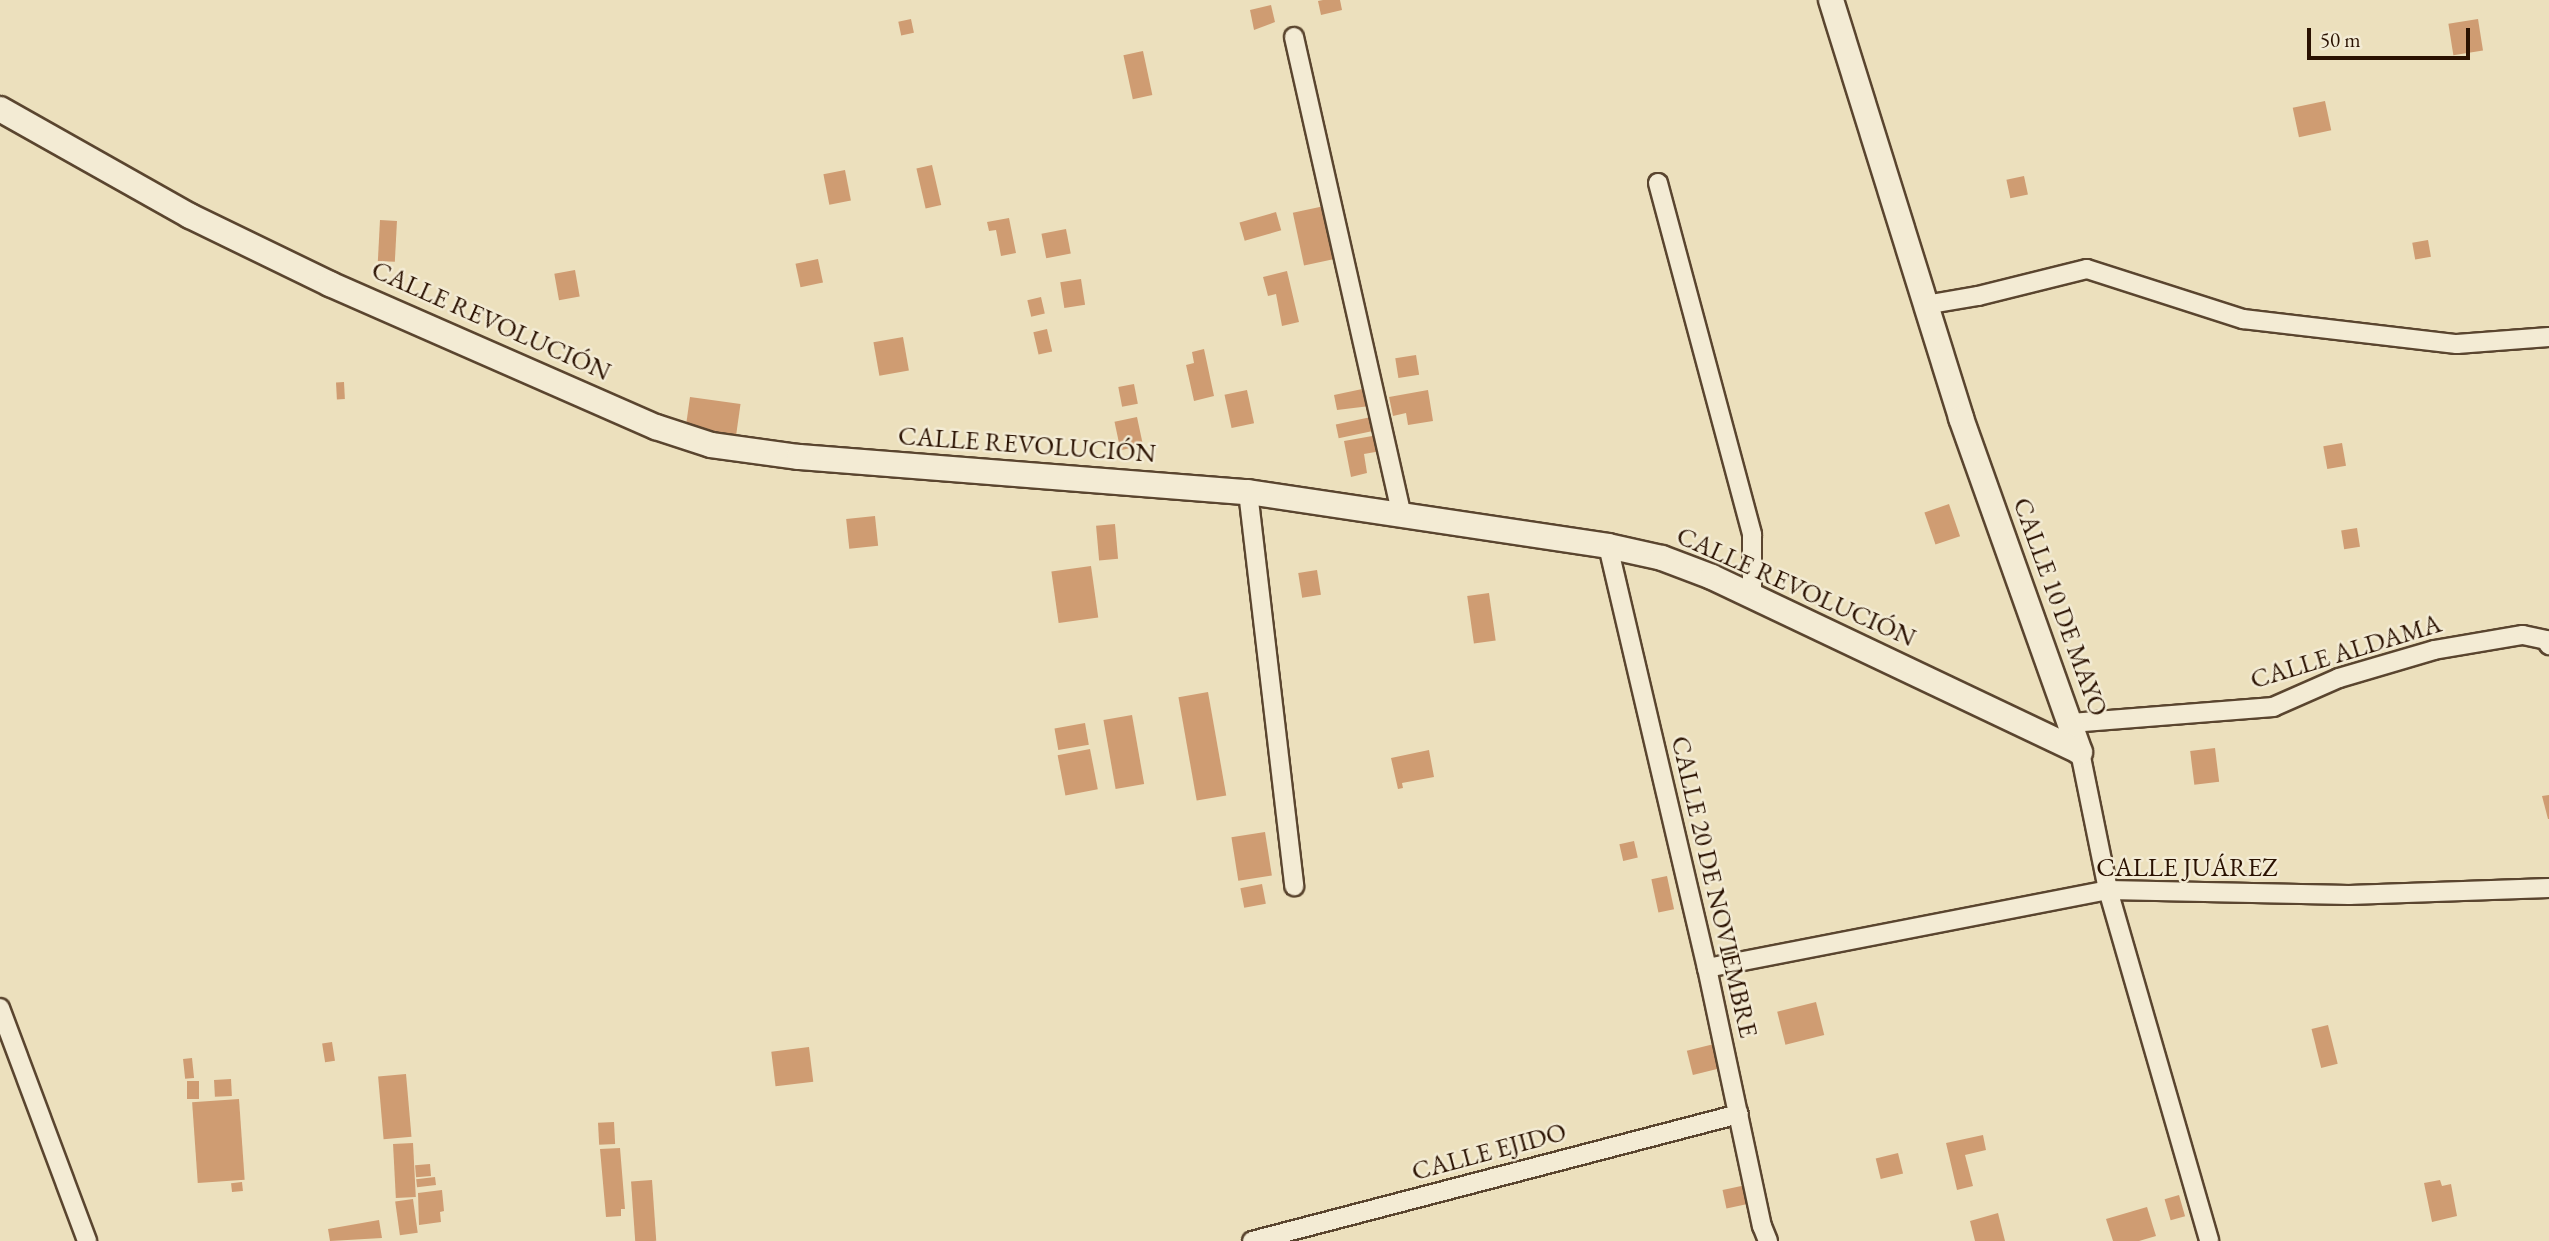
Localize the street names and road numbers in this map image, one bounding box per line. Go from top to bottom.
street label: CALLE REVOLUCIÓN [367,254,615,388]
street label: CALLE REVOLUCIÓN [897,420,1157,470]
street label: CALLE 10 DE MAYO [2006,494,2114,720]
street label: CALLE REVOLUCIÓN [1672,520,1920,654]
street label: CALLE ALDAMA [2247,608,2445,696]
street label: CALLE 20 DE NOVIEMBRE [1664,733,1764,1041]
street label: CALLE JUÁREZ [2096,852,2278,884]
street label: CALLE EJIDO [1408,1116,1570,1188]

